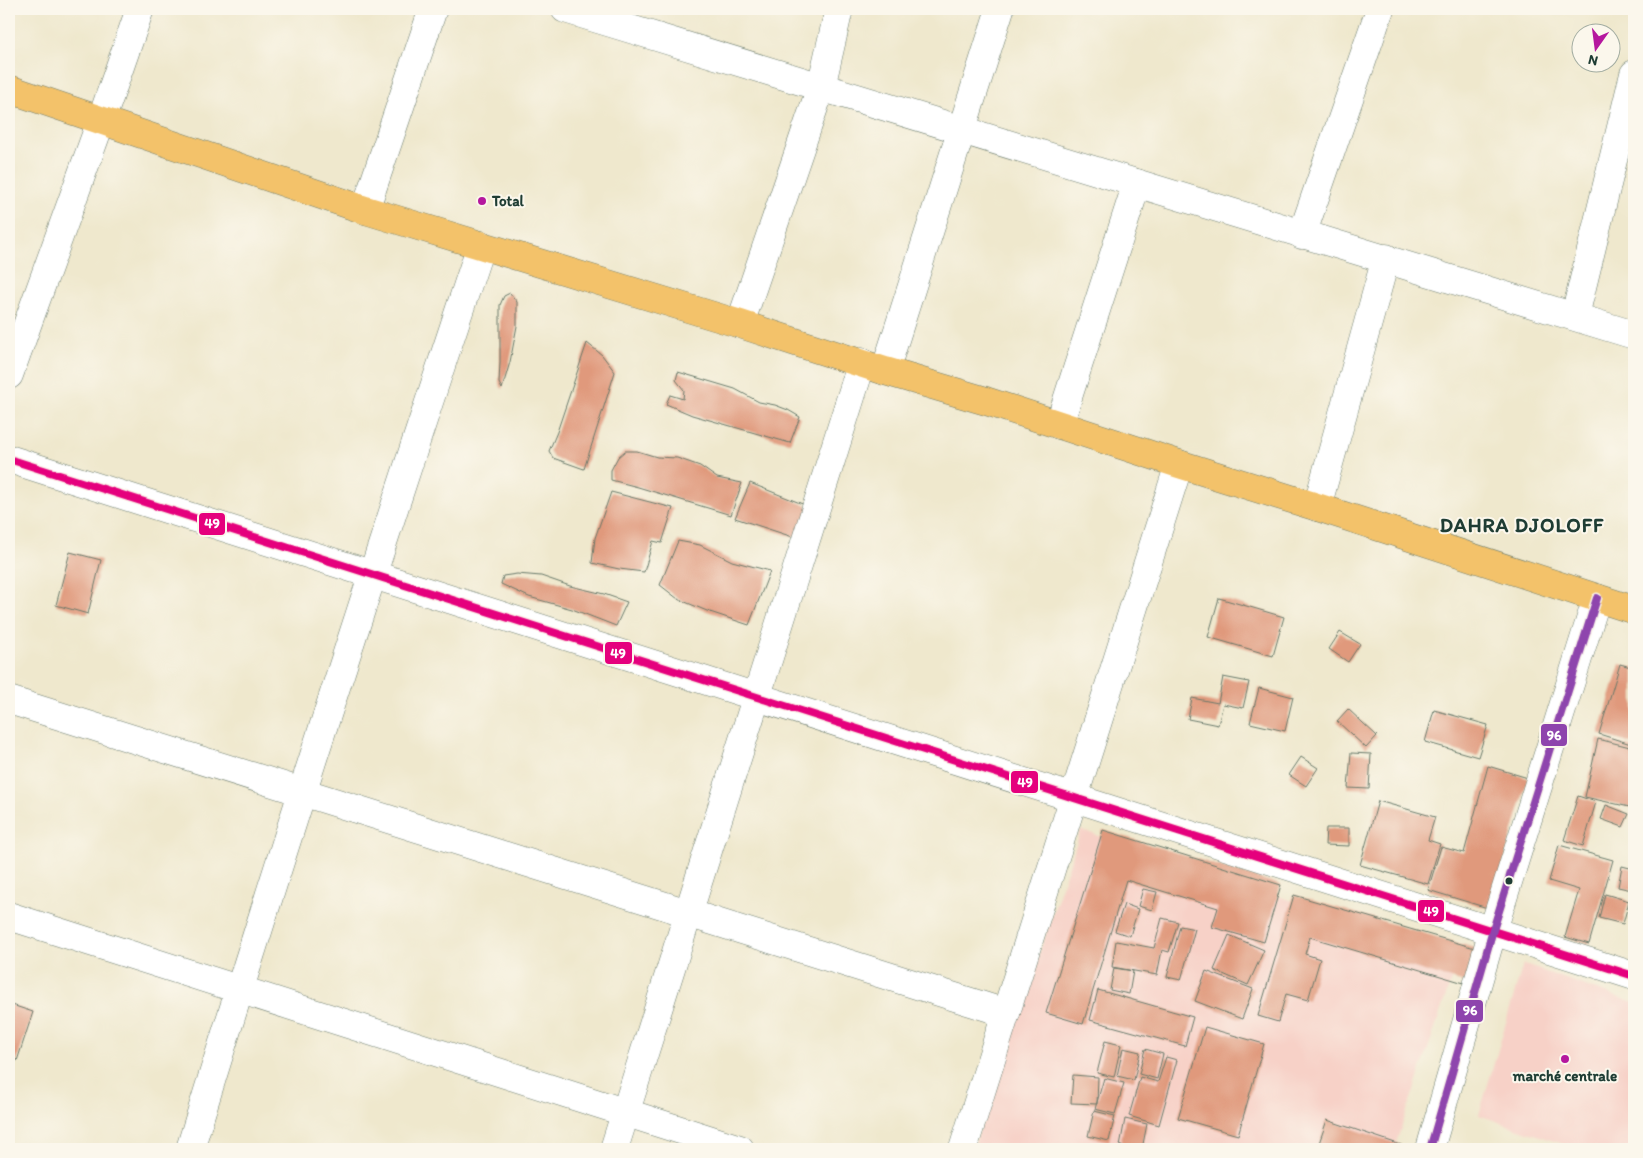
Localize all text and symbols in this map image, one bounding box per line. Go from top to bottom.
north arrow [1570,22,1620,72]
text: N [1586,51,1600,70]
place label: Total [491,192,525,210]
marker: Total [476,195,488,207]
line badge: 49 [198,512,226,536]
district label: DAHRA DJOLOFF [1440,513,1604,537]
text: 49 [204,515,220,532]
line badge: 49 [604,641,633,665]
text: 49 [610,645,626,662]
line badge: 96 [1540,723,1568,747]
text: 96 [1547,727,1562,744]
line badge: 49 [1010,770,1039,794]
text: 49 [1017,774,1033,791]
unlabelled marker [1504,876,1514,886]
line badge: 49 [1417,899,1445,923]
text: 49 [1423,903,1439,920]
line badge: 96 [1455,999,1484,1023]
text: 96 [1463,1002,1478,1019]
marker: marché centrale [1559,1053,1571,1065]
place label: marché centrale [1512,1067,1617,1085]

